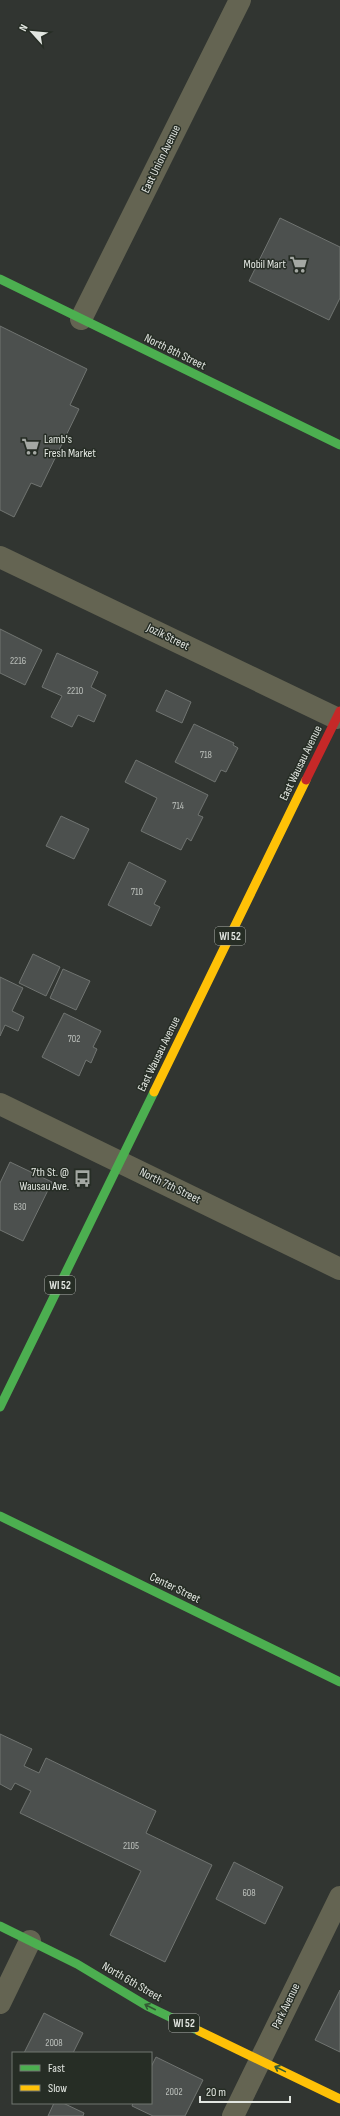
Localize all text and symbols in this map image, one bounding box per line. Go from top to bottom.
north arrow [12,12,52,52]
text: N [16,22,31,33]
street label: East Union Avenue [138,122,184,196]
supermarket icon: Mobil Mart [289,254,309,274]
place label: Mobil Mart [244,257,286,272]
street label: North 8th Street [142,331,209,374]
place label: Lamb's Fresh Market [44,432,96,461]
supermarket icon: Lamb's Fresh Market [21,436,41,456]
street label: Jozik Street [143,620,192,654]
house number: 2216 [10,655,26,667]
house number: 2210 [67,685,83,697]
street label: East Wausau Avenue [276,723,326,803]
house number: 718 [200,749,212,761]
house number: 714 [172,800,184,812]
house number: 710 [131,886,143,898]
road number: WI 52 [215,927,245,945]
street label: East Wausau Avenue [134,1014,184,1094]
house number: 702 [68,1033,80,1045]
place label: 7th St. @ Wausau Ave. [19,1165,69,1194]
street label: North 7th Street [137,1165,203,1207]
bus stop icon: 7th St. @ Wausau Ave. [72,1169,92,1189]
house number: 630 [13,1201,27,1213]
road number: WI 52 [45,1276,75,1294]
street label: Center Street [147,1569,203,1607]
house number: 2105 [123,1840,139,1852]
house number: 608 [242,1887,256,1899]
street label: North 6th Street [99,1959,165,2005]
street label: Park Avenue [269,1981,304,2031]
one-way arrow [144,2003,156,2010]
road number: WI 52 [169,2014,199,2032]
house number: 2008 [45,2037,63,2049]
legend [12,2052,152,2104]
text: Fast [48,2061,65,2076]
one-way arrow [274,2065,286,2072]
scale bar [200,2078,290,2104]
text: Slow [48,2081,67,2096]
text: 20 m [206,2085,226,2100]
house number: 2002 [165,2086,183,2098]

